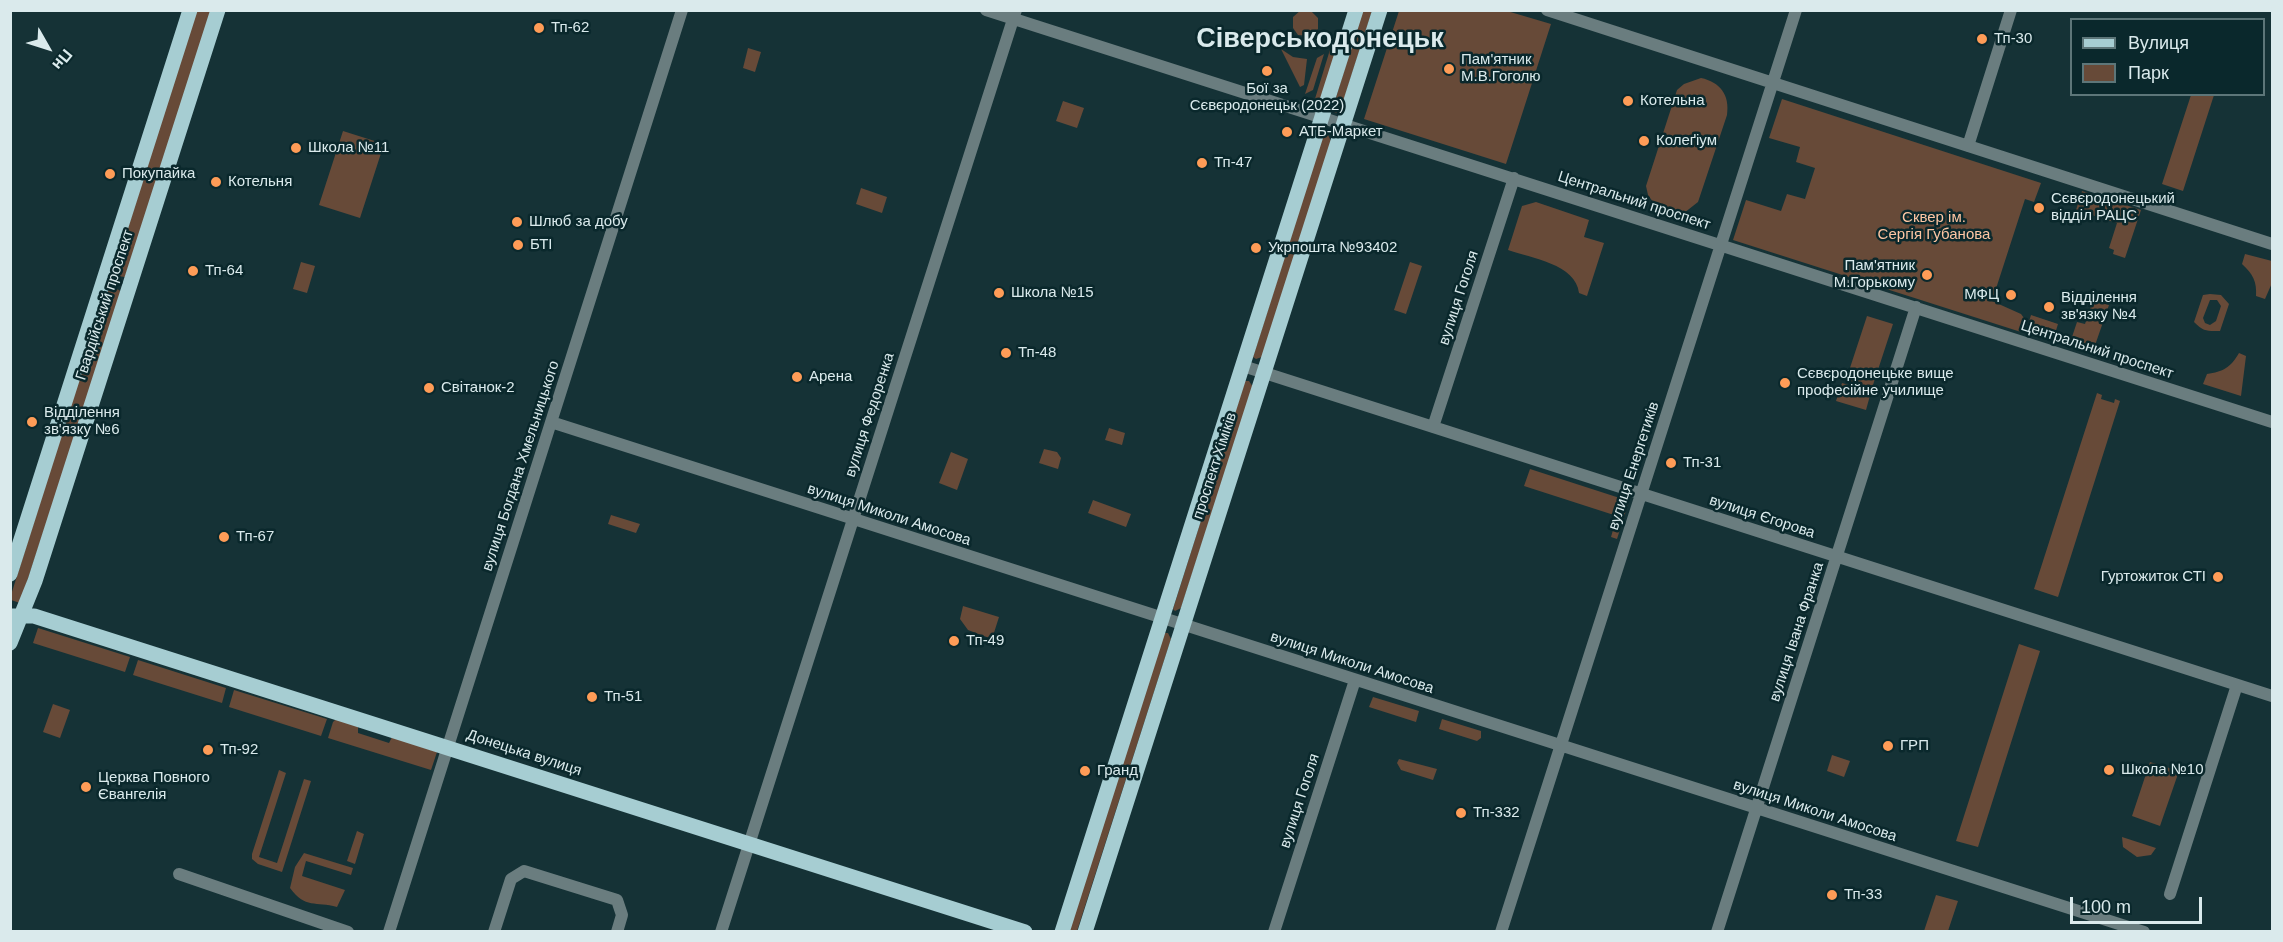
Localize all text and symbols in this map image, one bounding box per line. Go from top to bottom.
north arrow [18,18,78,78]
legend [2070,18,2265,96]
place label: Тп-62 [551,19,589,37]
marker: Тп-62 [532,21,546,35]
district label: Сіверськодонецьк [1196,24,1444,56]
place label: Тп-30 [1994,30,2032,48]
marker: Тп-30 [1975,32,1989,46]
text: Вулиця [2128,33,2189,53]
text: Пн [49,46,76,73]
place label: Пам'ятник М.В.Гоголю [1461,51,1540,86]
marker: Пам'ятник М.В.Гоголю [1442,62,1456,76]
text: Парк [2128,63,2169,83]
marker: Бої за Сєвєродонецьк (2022) [1260,64,1274,78]
place label: Бої за Сєвєродонецьк (2022) [1190,80,1344,115]
place label: Котельна [1640,92,1704,110]
marker: Котельна [1621,94,1635,108]
place label: АТБ-Маркет [1299,123,1383,141]
marker: АТБ-Маркет [1280,125,1294,139]
place label: Колеґіум [1656,132,1717,150]
marker: Колеґіум [1637,134,1651,148]
place label: Школа №11 [308,139,389,157]
marker: Школа №11 [289,141,303,155]
place label: Тп-47 [1214,154,1252,172]
marker: Тп-47 [1195,156,1209,170]
place label: Покупайка [122,165,195,183]
marker: Покупайка [103,167,117,181]
street label: Центральний проспект [1555,168,1713,234]
place label: Котельня [228,173,292,191]
marker: Котельня [209,175,223,189]
place label: Сєвєродонецький відділ РАЦС [2051,190,2175,225]
marker: Сєвєродонецький відділ РАЦС [2032,201,2046,215]
park label: Сквер ім. Сергія Губанова [1878,209,1990,244]
place label: Шлюб за добу [529,213,628,231]
marker: Шлюб за добу [510,215,524,229]
street label: Гвардійський проспект [72,228,138,382]
place label: БТІ [530,236,552,254]
marker: БТІ [511,238,525,252]
place label: Укрпошта №93402 [1268,239,1397,257]
marker: Укрпошта №93402 [1249,241,1263,255]
street label: вулиця Гоголя [1435,248,1483,348]
place label: Пам'ятник М.Горькому [1834,257,1915,292]
place label: Тп-64 [205,262,243,280]
marker: Тп-64 [186,264,200,278]
marker: Пам'ятник М.Горькому [1920,268,1934,282]
place label: Школа №15 [1011,284,1094,302]
marker: Школа №15 [992,286,1006,300]
place label: МФЦ [1964,286,1999,304]
marker: МФЦ [2004,288,2018,302]
place label: Відділення зв'язку №4 [2061,289,2137,324]
marker: Відділення зв'язку №4 [2042,300,2056,314]
street label: Центральний проспект [2018,317,2176,383]
place label: Тп-48 [1018,344,1056,362]
marker: Тп-48 [999,346,1013,360]
street label: вулиця Федоренка [841,351,899,479]
street label: вулиця Богдана Хмельницького [478,359,564,573]
place label: Сєвєродонецьке вище професійне училище [1797,365,1954,400]
place label: Арена [809,368,852,386]
marker: Арена [790,370,804,384]
marker: Сєвєродонецьке вище професійне училище [1778,376,1792,390]
place label: Світанок-2 [441,379,515,397]
marker: Світанок-2 [422,381,436,395]
street label: вулиця Енергетиків [1605,400,1663,532]
place label: Відділення зв'язку №6 [44,404,120,439]
street label: проспект Хіміків [1189,410,1241,522]
marker: Відділення зв'язку №6 [25,415,39,429]
place label: Тп-31 [1683,454,1721,472]
marker: Тп-31 [1664,456,1678,470]
street label: вулиця Миколи Амосова [805,480,973,550]
street label: вулиця Єгорова [1707,491,1817,543]
place label: Тп-67 [236,528,274,546]
marker: Тп-67 [217,530,231,544]
street label: вулиця Івана Франка [1766,560,1828,704]
place label: Гуртожиток СТІ [2101,568,2206,586]
marker: Гуртожиток СТІ [2211,570,2225,584]
street label: вулиця Миколи Амосова [1268,628,1436,698]
place label: Тп-49 [966,632,1004,650]
marker: Тп-49 [947,634,961,648]
place label: Тп-51 [604,688,642,706]
marker: Тп-51 [585,690,599,704]
street label: Донецька вулиця [464,726,584,780]
place label: ГРП [1900,737,1929,755]
marker: ГРП [1881,739,1895,753]
place label: Тп-92 [220,741,258,759]
marker: Тп-92 [201,743,215,757]
street label: вулиця Гоголя [1276,751,1324,851]
place label: Школа №10 [2121,761,2204,779]
place label: Гранд [1097,762,1138,780]
marker: Школа №10 [2102,763,2116,777]
marker: Гранд [1078,764,1092,778]
place label: Церква Повного Євангелія [98,769,210,804]
street label: вулиця Миколи Амосова [1731,776,1899,846]
marker: Церква Повного Євангелія [79,780,93,794]
place label: Тп-332 [1473,804,1520,822]
marker: Тп-332 [1454,806,1468,820]
scale bar [2073,885,2205,923]
place label: Тп-33 [1844,886,1882,904]
marker: Тп-33 [1825,888,1839,902]
text: 100 m [2081,897,2131,917]

